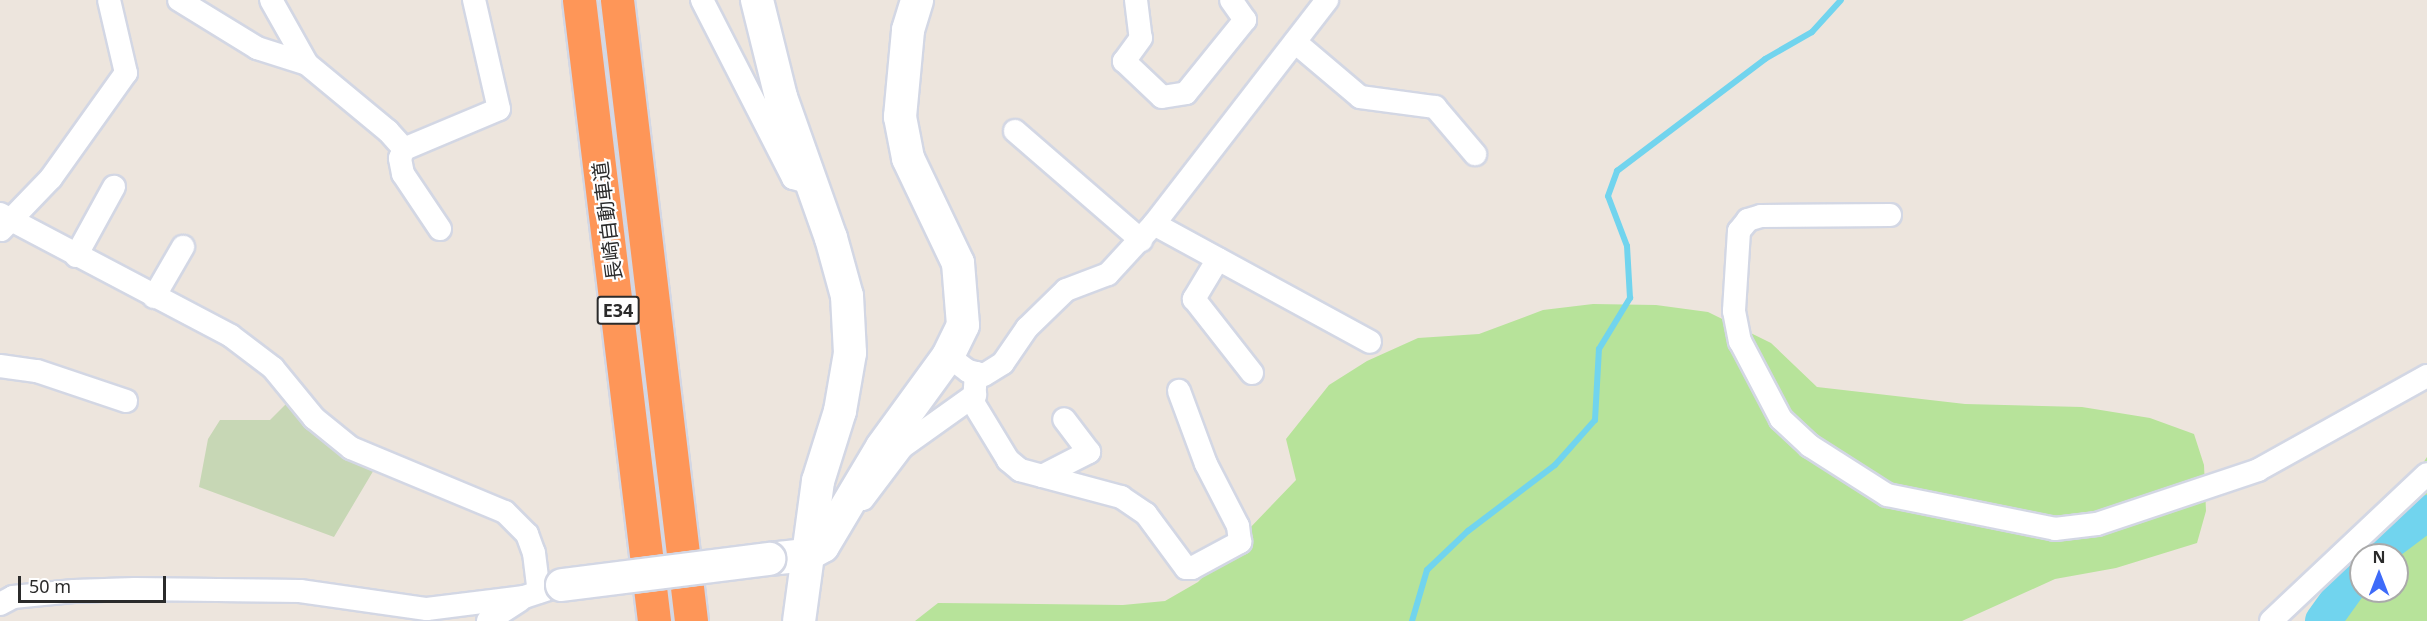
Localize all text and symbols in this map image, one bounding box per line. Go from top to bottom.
street label: 長崎自動車道 [588,160,626,282]
road number: E34 [596,295,640,325]
north arrow [2349,543,2409,603]
text: N [2372,546,2386,568]
scale bar [21,564,170,602]
text: 50 m [29,574,71,598]

